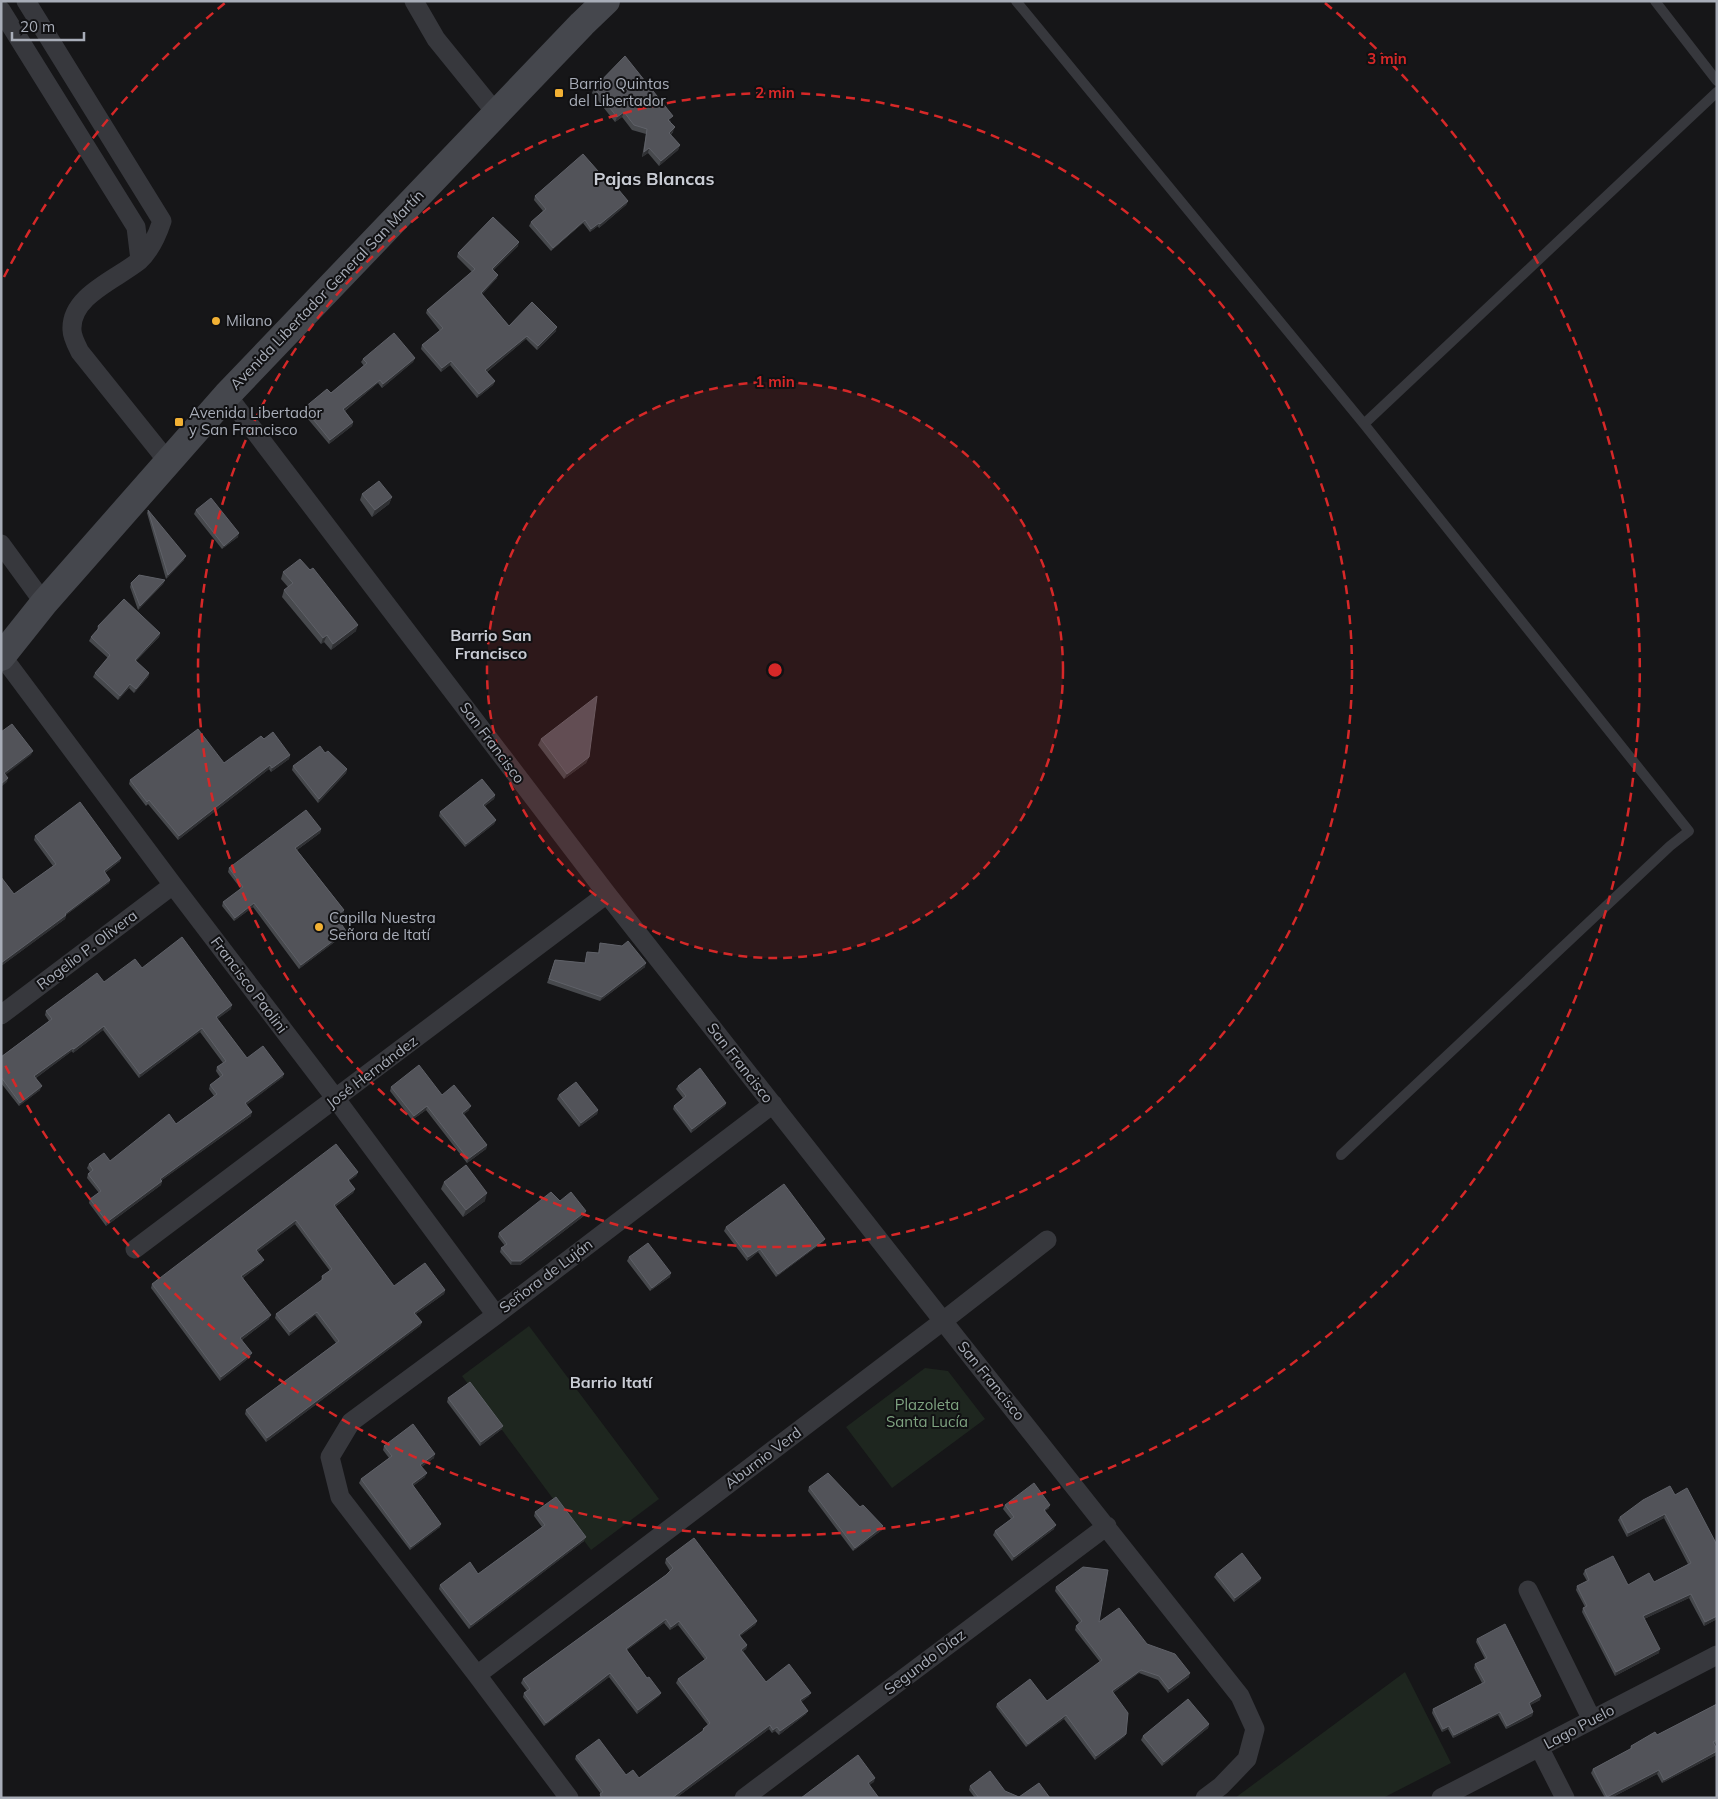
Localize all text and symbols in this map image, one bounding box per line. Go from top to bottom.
scale bar [12,10,85,42]
text: 20 m [20,17,55,36]
text: 3 min [1367,49,1407,68]
place label: Barrio Quintas del Libertador [569,74,669,110]
text: 2 min [755,83,795,102]
marker: Barrio Quintas del Libertador [553,87,565,99]
district label: Pajas Blancas [594,167,714,190]
street label: Avenida Libertador General San Martín [226,186,428,394]
place label: Milano [226,311,272,330]
marker: Milano [210,315,222,327]
text: 1 min [755,372,795,391]
place label: Avenida Libertador y San Francisco [189,403,322,439]
marker: Avenida Libertador y San Francisco [173,416,185,428]
district label: Barrio San Francisco [450,625,532,663]
centre of rings [766,661,784,679]
street label: San Francisco [456,698,529,787]
street label: Rogelio P. Olivera [33,906,141,994]
place label: Capilla Nuestra Señora de Itatí [329,908,436,944]
marker: Capilla Nuestra Señora de Itatí [313,921,325,933]
street label: Francisco Paolini [207,933,292,1037]
street label: San Francisco [703,1019,778,1107]
street label: José Hernández [322,1031,421,1112]
street label: Señora de Luján [495,1234,596,1317]
street label: San Francisco [954,1337,1029,1424]
district label: Barrio Itatí [570,1372,654,1392]
park label: Plazoleta Santa Lucía [886,1395,968,1431]
street label: Aburnio Verd [721,1423,805,1493]
street label: Segundo Díaz [880,1625,969,1698]
street label: Lago Puelo [1540,1700,1617,1753]

